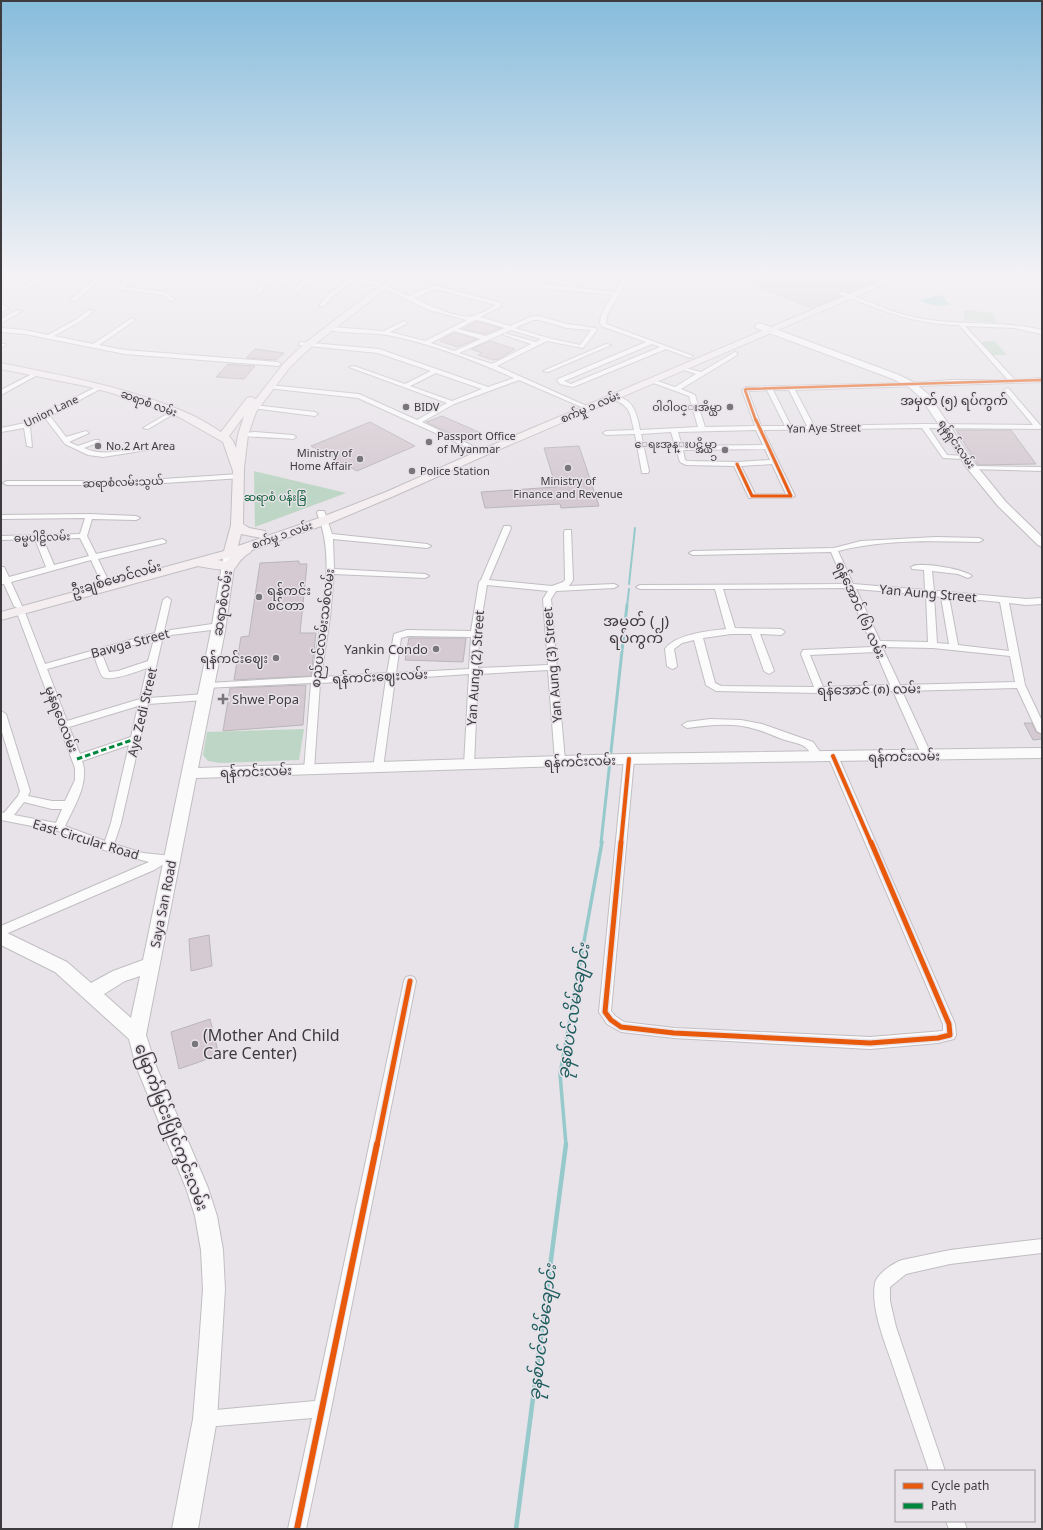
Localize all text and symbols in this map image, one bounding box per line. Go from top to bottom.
street label: ဆရာစံ လမ်း [118,385,180,422]
street label: စက်မှု ၁ လမ်း [558,387,623,428]
street label: Union Lane [21,391,81,430]
district label: အမှတ် (၅) ရပ်ကွက် [900,391,1008,411]
place label: BIDV [414,399,440,414]
place label: ဝါဝါဝင္းအိမ္ယာ [652,399,722,416]
marker: BIDV [401,402,411,412]
marker: ဝါဝါဝင္းအိမ္ယာ [725,402,735,412]
street label: ရန်ရှင်းလမ်း [934,416,979,472]
street label: Yan Aye Street [787,419,861,436]
place label: Passport Office of Myanmar [437,428,516,456]
place label: ေရႊအုန္းပင္အိမ္ယာ ၁ [635,436,717,464]
marker: Passport Office of Myanmar [424,437,434,447]
place label: No.2 Art Area [106,438,175,453]
marker: No.2 Art Area [93,441,103,451]
place label: Ministry of Home Affair [290,445,353,473]
marker: ေရႊအုန္းပင္အိမ္ယာ ၁ [720,445,730,455]
marker: Ministry of Home Affair [355,454,365,464]
place label: Police Station [420,463,490,478]
marker: Ministry of Finance and Revenue [563,463,573,473]
marker: Police Station [407,466,417,476]
street label: ဆရာစံလမ်းသွယ် [82,473,164,492]
place label: Ministry of Finance and Revenue [513,473,623,501]
park label: ဆရာစံ ပန်းခြံ [244,489,306,506]
street label: စက်မှု ၁ လမ်း [249,517,315,554]
street label: ဓမ္မပါဠိလမ်း [14,528,71,547]
street label: ဦးချစ်မောင်လမ်း [69,557,164,601]
street label: ရန်အောင် (၆) လမ်း [830,559,890,662]
street label: စည်ပင်လမ်းသစ်လမ်း [306,568,340,689]
street label: ဆရာစံလမ်း [208,569,238,637]
street label: Yan Aung Street [879,580,978,606]
place label: ရန်ကင်း စင်တာ [267,581,311,614]
marker: ရန်ကင်း စင်တာ [254,592,264,602]
street label: Yan Aung (3) Street [538,606,566,724]
street label: Yan Aung (2) Street [462,609,488,727]
district label: အမှတ် (၂) ရပ်ကွက် [603,610,669,650]
street label: Bawga Street [89,624,172,662]
place label: Yankin Condo [344,640,428,658]
marker: Yankin Condo [431,644,441,654]
place label: ရန်ကင်းဈေး [200,649,268,669]
marker: ရန်ကင်းဈေး [271,653,281,663]
street label: Aye Zedi Street [123,665,161,759]
street label: ရန်ကင်းဈေးလမ်း [332,665,428,689]
street label: ရန်အောင် (၈) လမ်း [817,679,921,701]
street label: မှန်ရဝေလမ်း [39,683,83,756]
place label: Shwe Popa [232,690,299,708]
marker: Shwe Popa [217,693,229,705]
street label: ရန်ကင်းလမ်း [868,746,940,768]
street label: ရန်ကင်းလမ်း [544,751,616,773]
street label: ရန်ကင်းလမ်း [220,761,292,783]
street label: East Circular Road [31,814,141,864]
street label: Saya San Road [146,859,180,949]
water label: ခုနစ်ပင်လိမ်ချောင်း [550,940,598,1081]
place label: (Mother And Child Care Center) [203,1024,340,1064]
marker: (Mother And Child Care Center) [190,1039,200,1049]
street label: မြောက်မြင်းပြိုင်ကွင်းလမ်း [127,1040,214,1215]
water label: ခုနစ်ပင်လိမ်ချောင်း [522,1262,564,1402]
legend [895,1470,1035,1522]
text: Cycle path [931,1477,989,1494]
text: Path [931,1497,957,1514]

